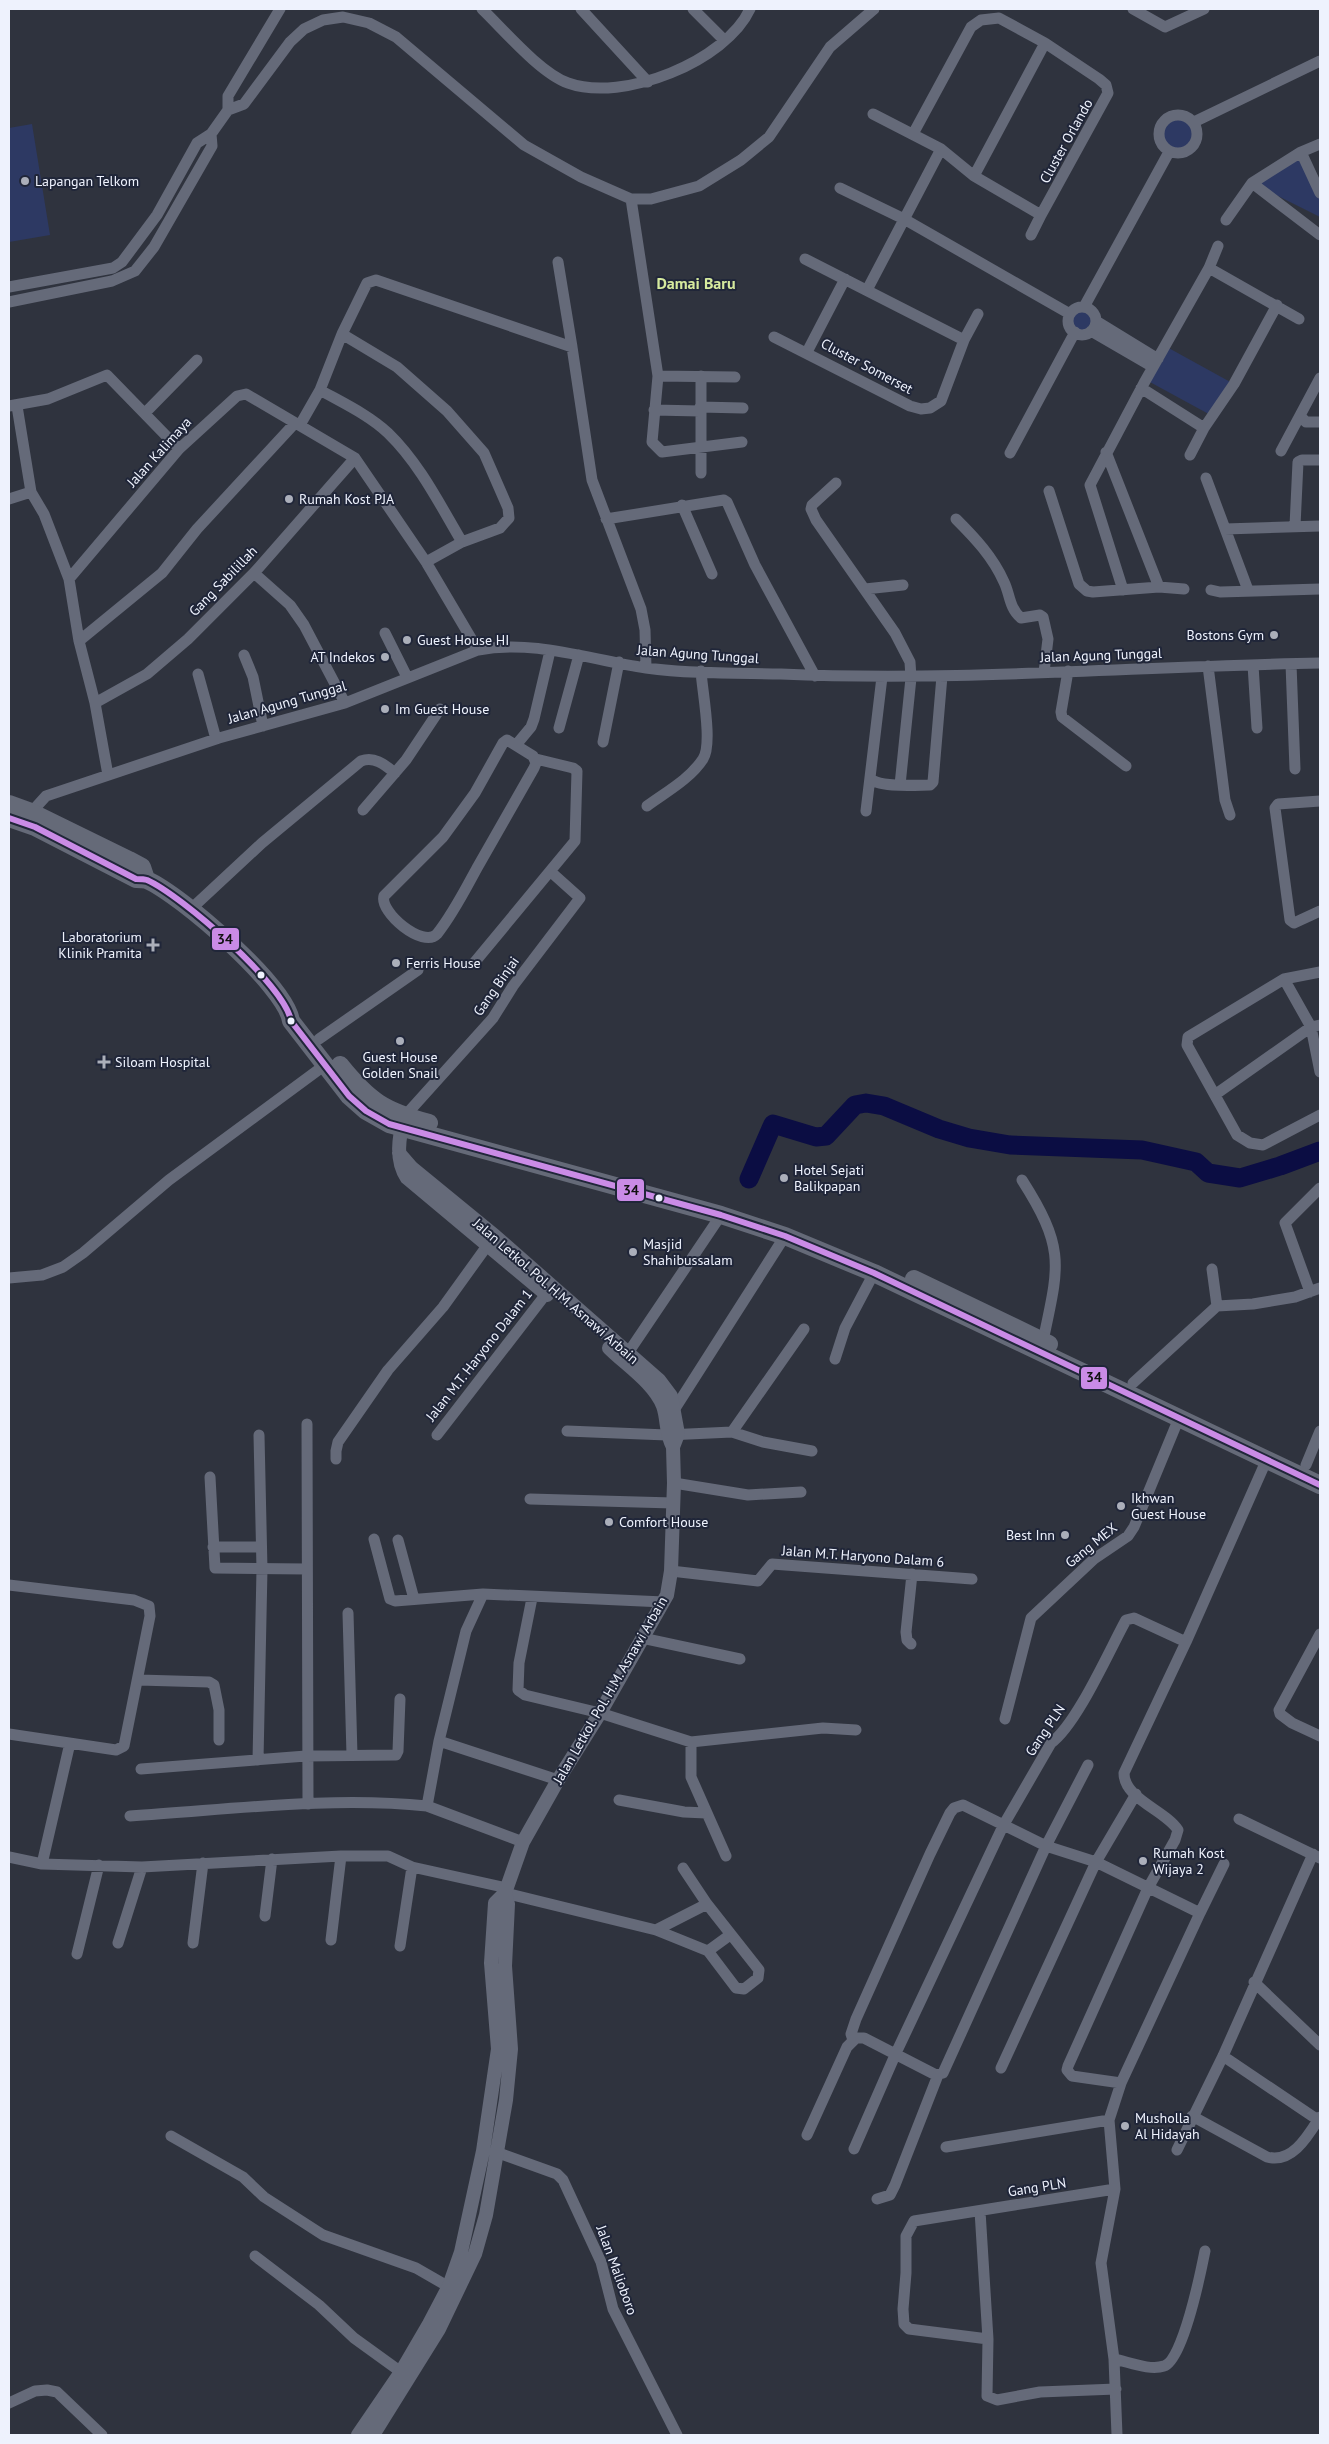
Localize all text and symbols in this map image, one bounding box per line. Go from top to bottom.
street label: Cluster Orlando [1035,96,1097,186]
place label: Lapangan Telkom [35,172,139,190]
marker: Lapangan Telkom [19,175,31,187]
district label: Damai Baru [656,273,736,293]
street label: Cluster Somerset [818,334,916,398]
street label: Jalan Kalimaya [122,413,195,492]
place label: Rumah Kost PJA [299,490,395,508]
marker: Rumah Kost PJA [283,493,295,505]
street label: Gang Sabilillah [185,542,261,620]
place label: Bostons Gym [1187,626,1264,644]
marker: Bostons Gym [1268,629,1280,641]
place label: Guest House HI [417,631,509,649]
marker: Guest House HI [401,634,413,646]
street label: Jalan Agung Tunggal [635,641,760,667]
street label: Jalan Agung Tunggal [1039,644,1162,666]
place label: AT Indekos [310,648,375,666]
marker: AT Indekos [379,651,391,663]
street label: Jalan Agung Tunggal [225,677,348,728]
place label: Im Guest House [395,700,489,718]
marker: Im Guest House [379,703,391,715]
line badge: 34 [211,927,240,951]
place label: Laboratorium Klinik Pramita [58,928,142,962]
text: 34 [217,930,233,948]
marker: Laboratorium Klinik Pramita [146,938,160,952]
street label: Gang Binjai [469,953,523,1019]
place label: Ferris House [406,954,481,972]
marker: Ferris House [390,957,402,969]
unlabelled marker [256,970,266,980]
unlabelled marker [286,1016,296,1026]
marker: Guest House Golden Snail [394,1035,406,1047]
place label: Guest House Golden Snail [362,1048,438,1082]
place label: Siloam Hospital [115,1053,210,1071]
marker: Siloam Hospital [97,1055,111,1069]
place label: Hotel Sejati Balikpapan [794,1161,864,1195]
marker: Hotel Sejati Balikpapan [778,1172,790,1184]
line badge: 34 [616,1178,645,1202]
text: 34 [623,1181,639,1199]
unlabelled marker [654,1193,664,1203]
street label: Jalan Letkol. Pol. H.M. Asnawi Arbain [469,1213,643,1368]
place label: Masjid Shahibussalam [643,1235,733,1269]
marker: Masjid Shahibussalam [627,1246,639,1258]
street label: Jalan M.T. Haryono Dalam 1 [421,1285,536,1425]
line badge: 34 [1080,1366,1108,1390]
text: 34 [1086,1368,1102,1386]
place label: Ikhwan Guest House [1131,1489,1206,1523]
marker: Ikhwan Guest House [1115,1500,1127,1512]
place label: Comfort House [619,1513,708,1531]
marker: Comfort House [603,1516,615,1528]
street label: Gang MEX [1061,1518,1121,1571]
place label: Best Inn [1006,1526,1055,1544]
marker: Best Inn [1059,1529,1071,1541]
street label: Jalan M.T. Haryono Dalam 6 [780,1541,945,1571]
street label: Jalan Letkol. Pol. H.M. Asnawi Arbain [548,1593,671,1788]
street label: Gang PLN [1021,1701,1069,1759]
place label: Rumah Kost Wijaya 2 [1153,1844,1225,1878]
marker: Rumah Kost Wijaya 2 [1137,1855,1149,1867]
place label: Musholla Al Hidayah [1135,2109,1200,2143]
marker: Musholla Al Hidayah [1119,2120,1131,2132]
street label: Gang PLN [1006,2174,1068,2200]
street label: Jalan Malioboro [592,2222,642,2317]

